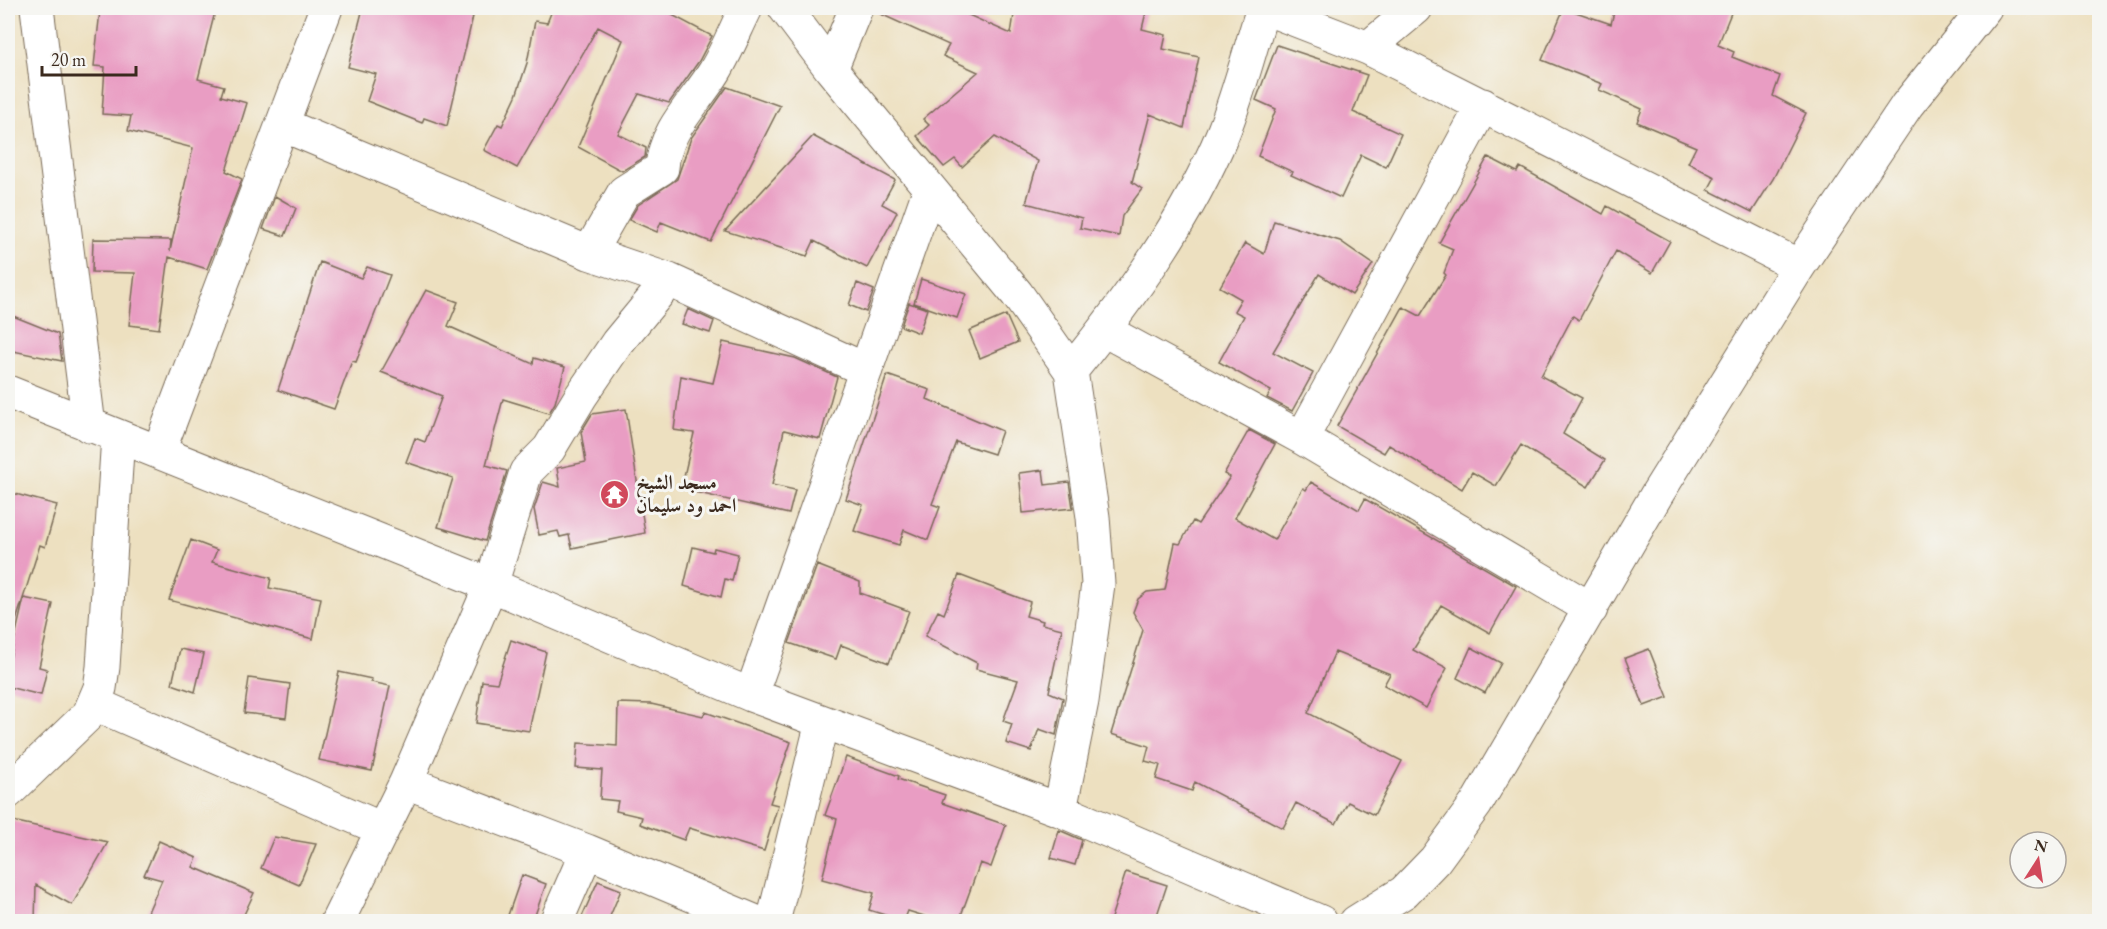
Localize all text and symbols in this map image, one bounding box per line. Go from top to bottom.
scale bar [42,39,136,77]
text: 20 m [51,48,86,71]
place label: مسجد الشيخ احمد ود سليمان [636,469,736,518]
temple icon: مسجد الشيخ احمد ود سليمان [599,478,631,510]
north arrow [2008,830,2068,890]
text: N [2032,834,2050,857]

